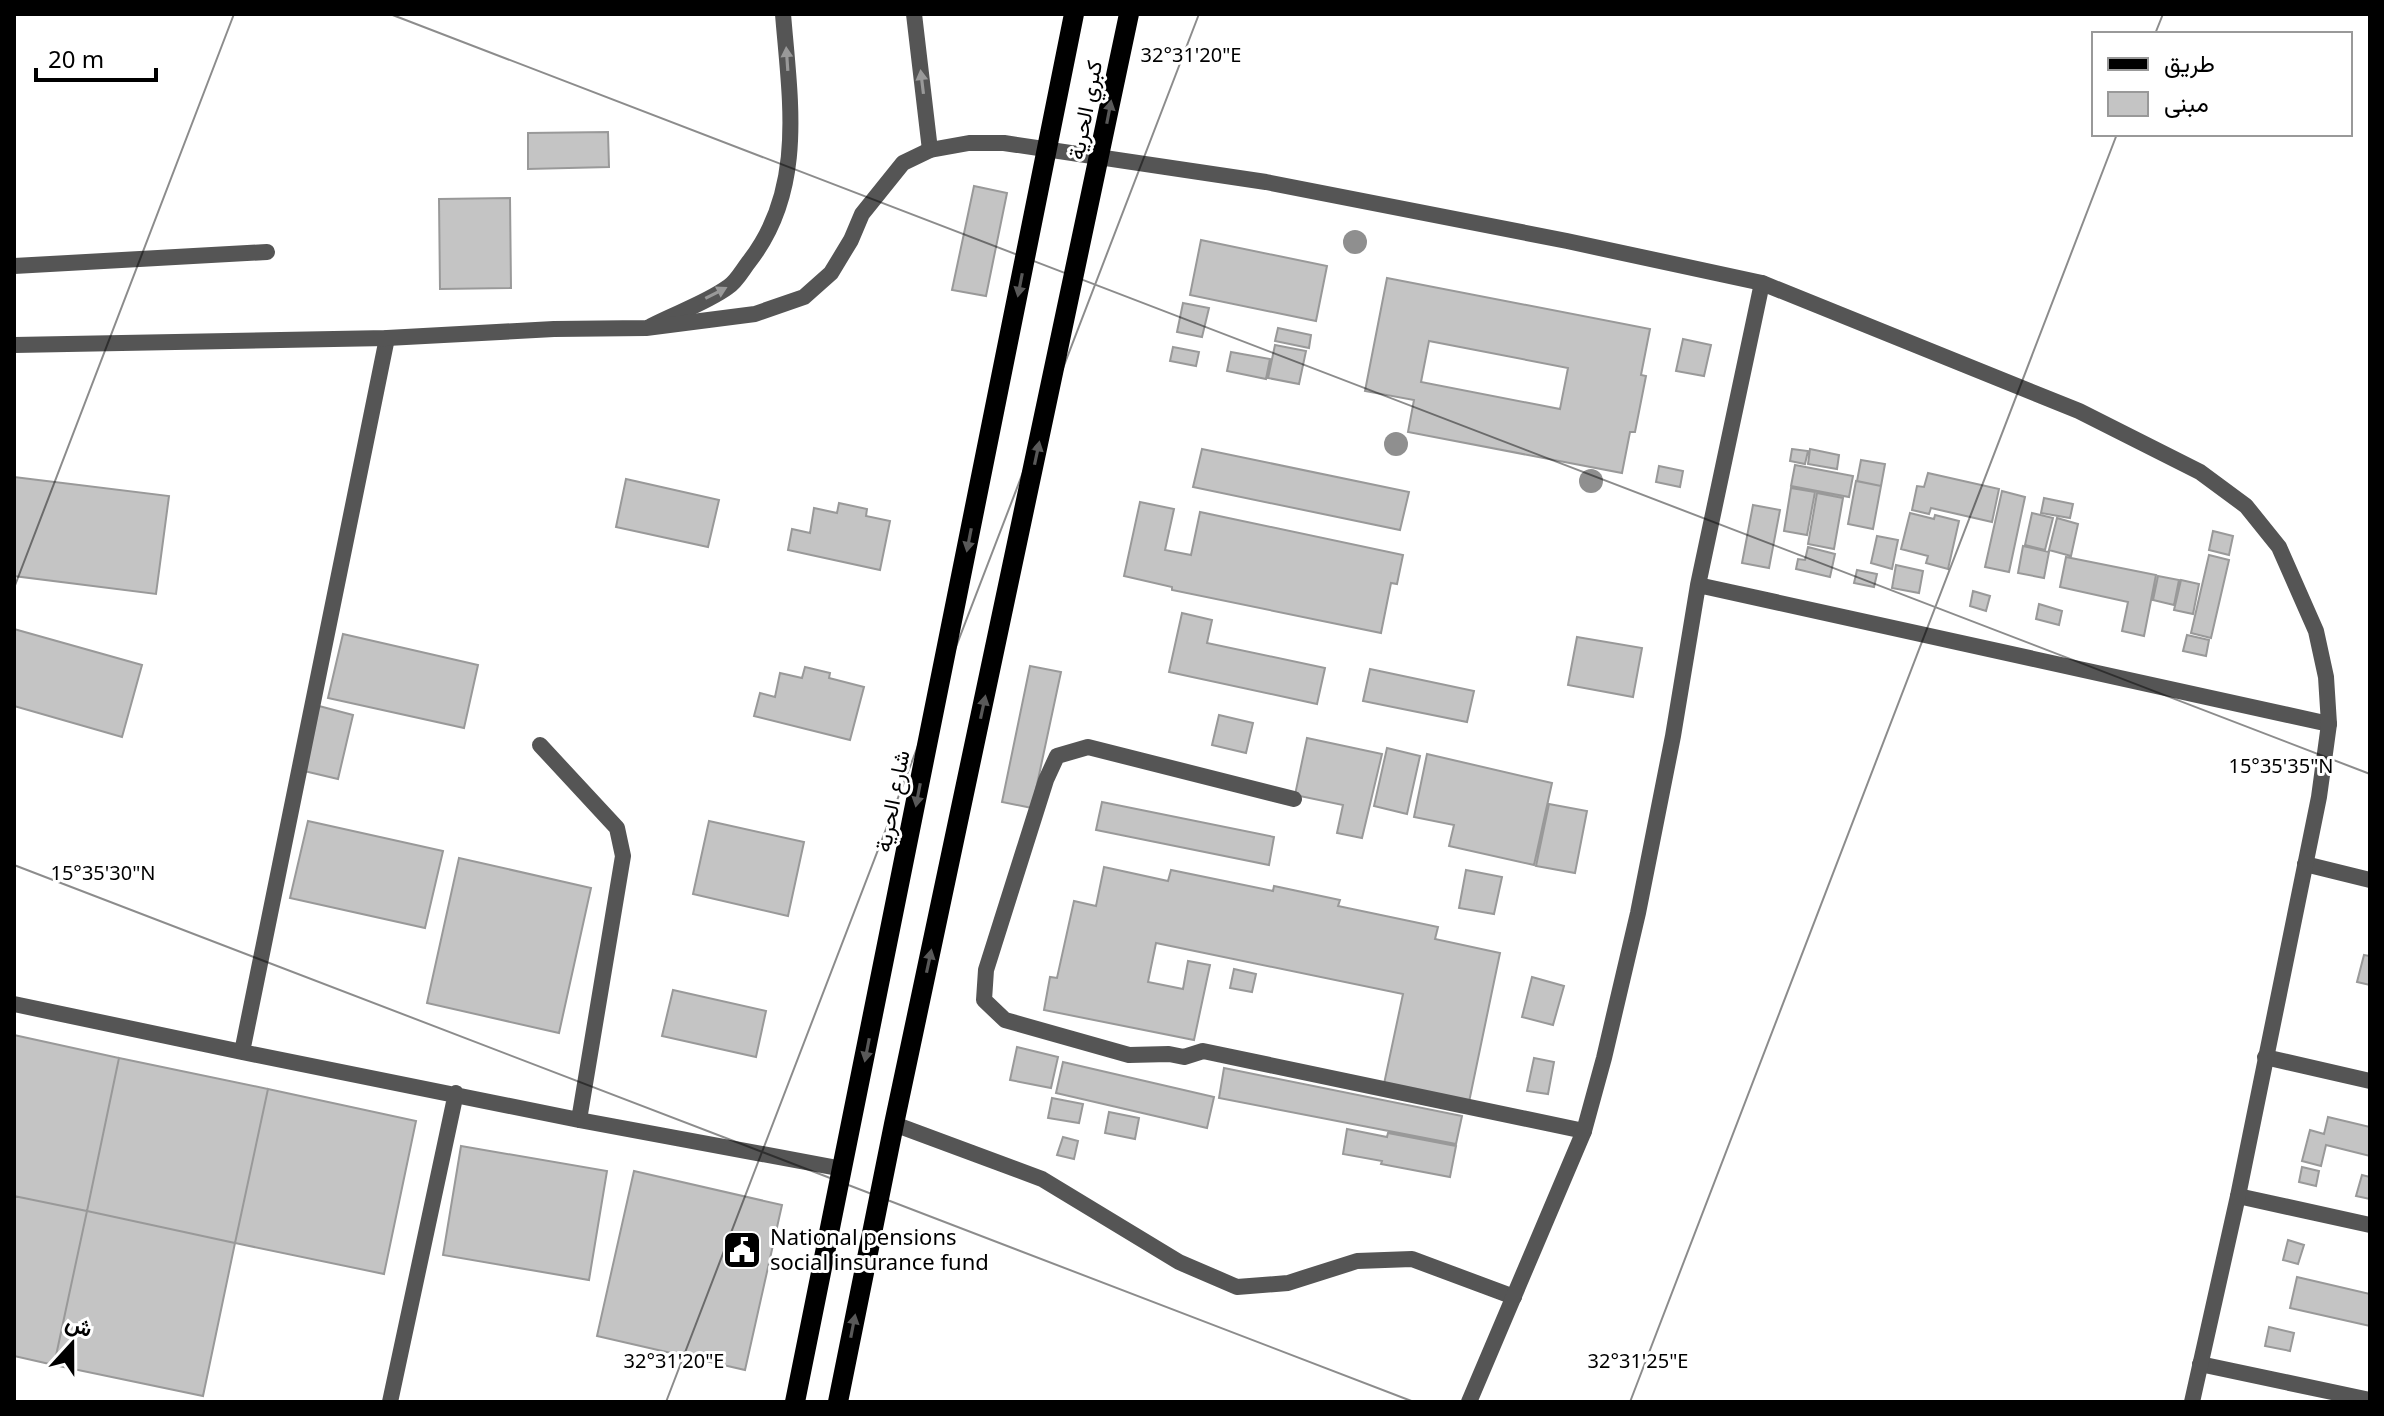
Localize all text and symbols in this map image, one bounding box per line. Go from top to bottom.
scale bar [36,32,156,82]
legend [2092,32,2352,136]
text: 32°31'20"E [1141,41,1241,68]
text: 20 m [48,42,104,75]
one-way arrow [780,46,793,71]
text: طريق [2164,46,2215,79]
street label: كبري الحرية [1060,57,1113,163]
one-way arrow [916,69,929,94]
text: مبنى [2164,86,2209,119]
one-way arrow [1103,99,1116,124]
one-way arrow [1013,273,1025,298]
one-way arrow [704,287,727,300]
one-way arrow [1031,440,1044,465]
one-way arrow [962,527,975,552]
one-way arrow [977,694,990,719]
street label: شارع الحرية [866,747,917,855]
text: 15°35'35"N [2228,752,2334,779]
one-way arrow [911,782,924,807]
text: 15°35'30"N [50,859,156,886]
one-way arrow [923,949,935,974]
one-way arrow [860,1037,873,1062]
place label: National pensions social insurance fund [770,1221,989,1276]
public building icon: National pensions social insurance fund [721,1229,763,1271]
north arrow [32,1304,112,1384]
text: ش [62,1306,97,1343]
one-way arrow [847,1313,860,1338]
text: 32°31'20"E [624,1347,724,1374]
text: 32°31'25"E [1588,1347,1688,1374]

